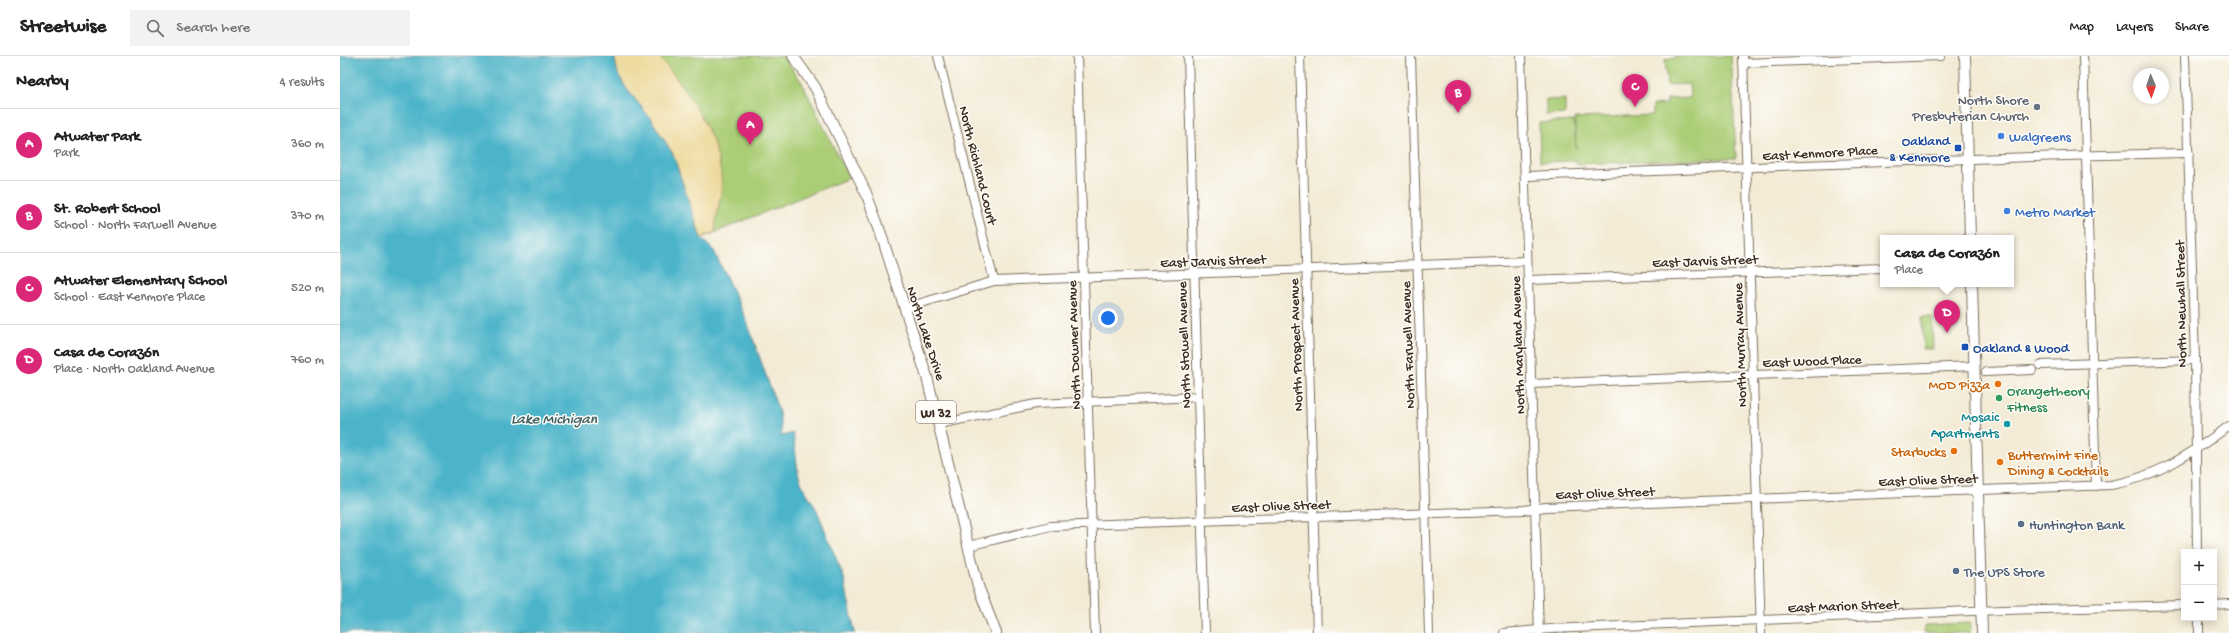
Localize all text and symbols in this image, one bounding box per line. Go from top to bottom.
search box [130,10,410,46]
text: Streetwise [20,16,106,39]
icon: search [144,17,166,39]
text: Search here [176,19,250,37]
text: Map [2070,19,2094,36]
text: Layers [2116,19,2153,36]
text: Share [2175,19,2209,36]
north arrow [2133,68,2169,104]
text: Nearby [16,72,69,92]
pin: C [1622,74,1648,107]
text: 4 results [280,75,324,90]
pin: B [1445,80,1471,113]
place label: North Shore Presbyterian Church [1911,93,2030,126]
marker: North Shore Presbyterian Church [2032,102,2042,112]
street label: North Richland Court [954,105,1000,228]
pin: A [737,112,763,145]
text: Atwater Park [54,128,140,146]
place label: Walgreens [2009,130,2072,147]
marker: Walgreens [1996,131,2006,141]
place label: Oakland & Kenmore [1889,134,1952,167]
text: A [25,137,33,152]
text: 360 m [291,137,324,152]
street label: East Kenmore Place [1762,143,1879,166]
marker: Oakland & Kenmore [1953,143,1963,153]
text: Park [54,146,79,161]
text: St. Robert School [54,200,161,218]
place label: Metro Market [2015,205,2096,222]
marker: Metro Market [2002,206,2012,216]
text: B [26,209,32,224]
text: 370 m [291,209,324,224]
text: School · North Farwell Avenue [54,218,216,233]
popup [1880,235,2014,287]
street label: North Newhall Street [2173,239,2192,368]
text: Casa de Corazón [1894,245,2000,263]
street label: East Jarvis Street [1160,252,1268,273]
street label: East Jarvis Street [1652,252,1760,273]
text: Place [1894,263,1923,278]
text: Atwater Elementary School [54,272,227,290]
street label: North Maryland Avenue [1509,275,1530,414]
street label: North Prospect Avenue [1287,277,1308,412]
street label: North Downer Avenue [1065,279,1086,410]
street label: North Stowell Avenue [1175,280,1196,409]
street label: North Farwell Avenue [1399,280,1420,409]
text: C [25,281,33,296]
text: 520 m [291,281,324,296]
street label: North Murray Avenue [1731,282,1752,407]
street label: North Lake Drive [901,284,948,384]
text: School · East Kenmore Place [54,290,205,305]
pin: D [1934,300,1960,333]
your location [1098,308,1118,328]
place label: Oakland & Wood [1973,341,2071,358]
marker: Oakland & Wood [1960,342,1970,352]
text: Casa de Corazón [54,344,159,362]
street label: East Wood Place [1762,352,1863,373]
text: D [25,353,33,368]
text: 760 m [291,353,324,368]
text: Place · North Oakland Avenue [54,362,215,377]
place label: MOD Pizza [1929,378,1991,395]
marker: MOD Pizza [1993,379,2003,389]
place label: Orangetheory Fitness [2006,384,2090,417]
marker: Orangetheory Fitness [1994,393,2004,403]
road number: WI 32 [916,401,956,423]
place label: Mosaic Apartments [1931,410,2000,443]
water label: Lake Michigan [511,411,598,429]
marker: Mosaic Apartments [2002,419,2012,429]
place label: Starbucks [1891,445,1947,462]
marker: Starbucks [1949,446,1959,456]
place label: Buttermint Fine Dining & Cocktails [2007,448,2109,481]
marker: Buttermint Fine Dining & Cocktails [1995,457,2005,467]
street label: East Olive Street [1878,471,1979,492]
street label: East Olive Street [1555,484,1656,505]
street label: East Olive Street [1231,497,1332,518]
place label: Huntington Bank [2029,518,2126,535]
marker: Huntington Bank [2016,519,2026,529]
map controls [2181,549,2217,621]
button: + [2181,549,2217,585]
place label: The UPS Store [1963,565,2045,582]
marker: The UPS Store [1951,566,1961,576]
button: − [2181,585,2217,621]
street label: East Marion Street [1787,597,1900,618]

